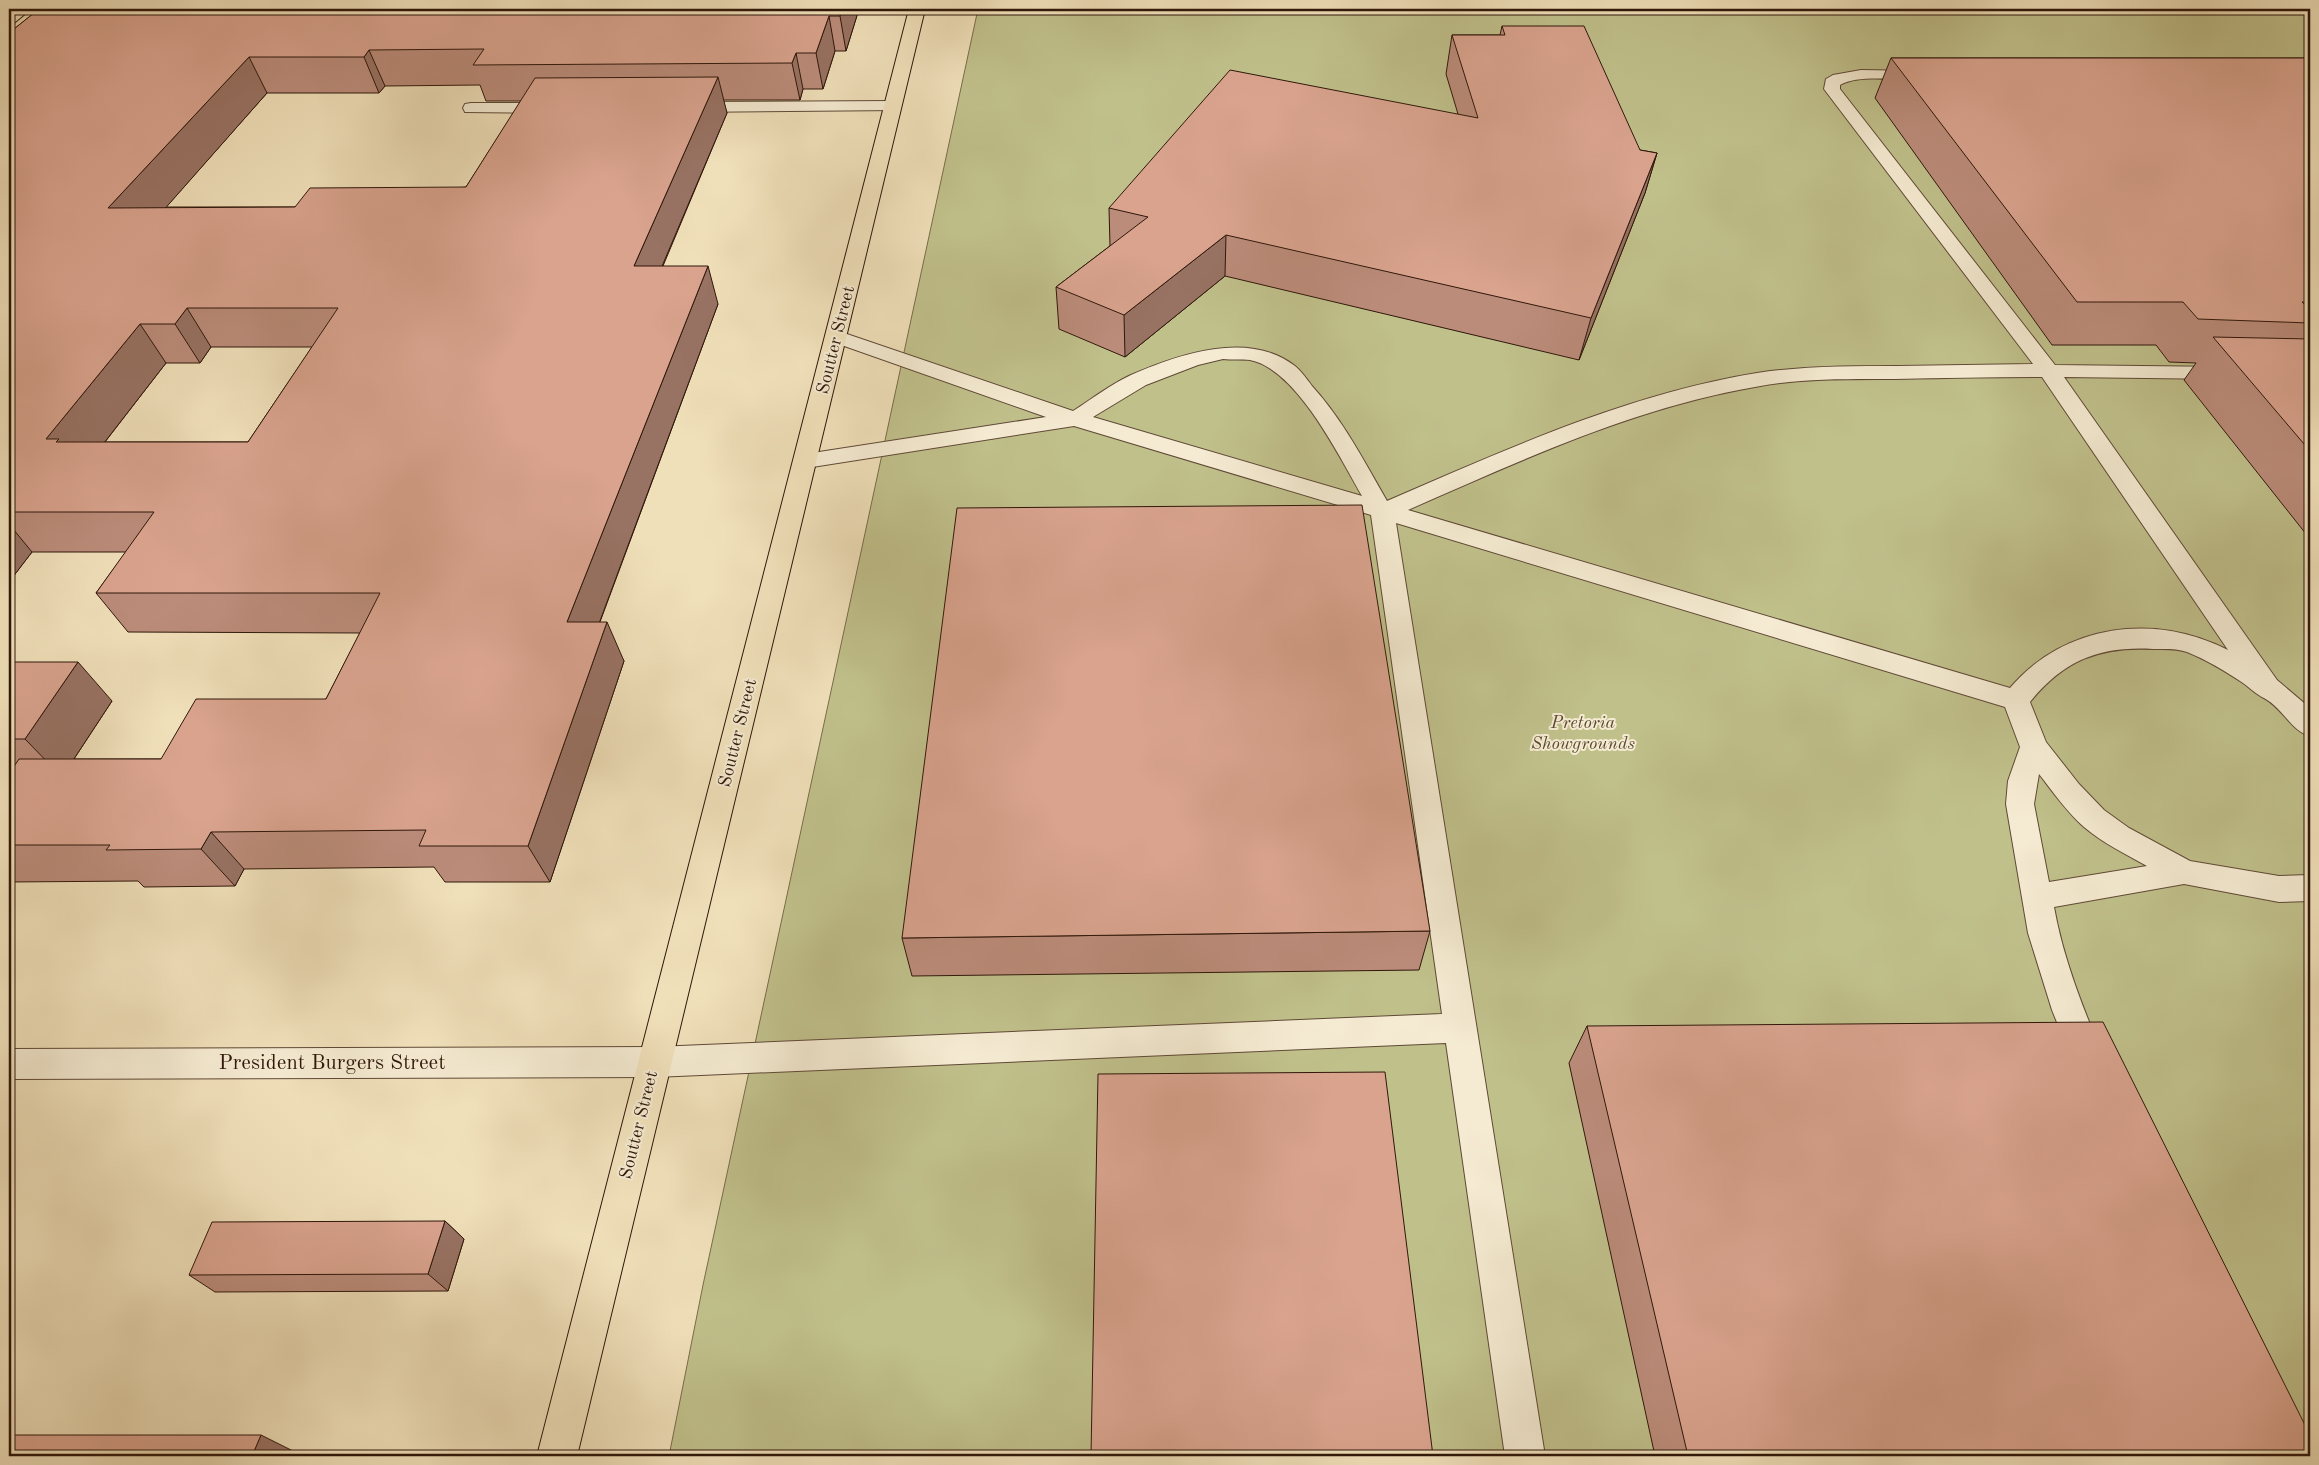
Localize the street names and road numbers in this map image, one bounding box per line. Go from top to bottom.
street label: Soutter Street [814,284,858,396]
street label: Soutter Street [716,677,760,789]
street label: President Burgers Street [218,1053,446,1074]
street label: Soutter Street [617,1069,661,1181]

